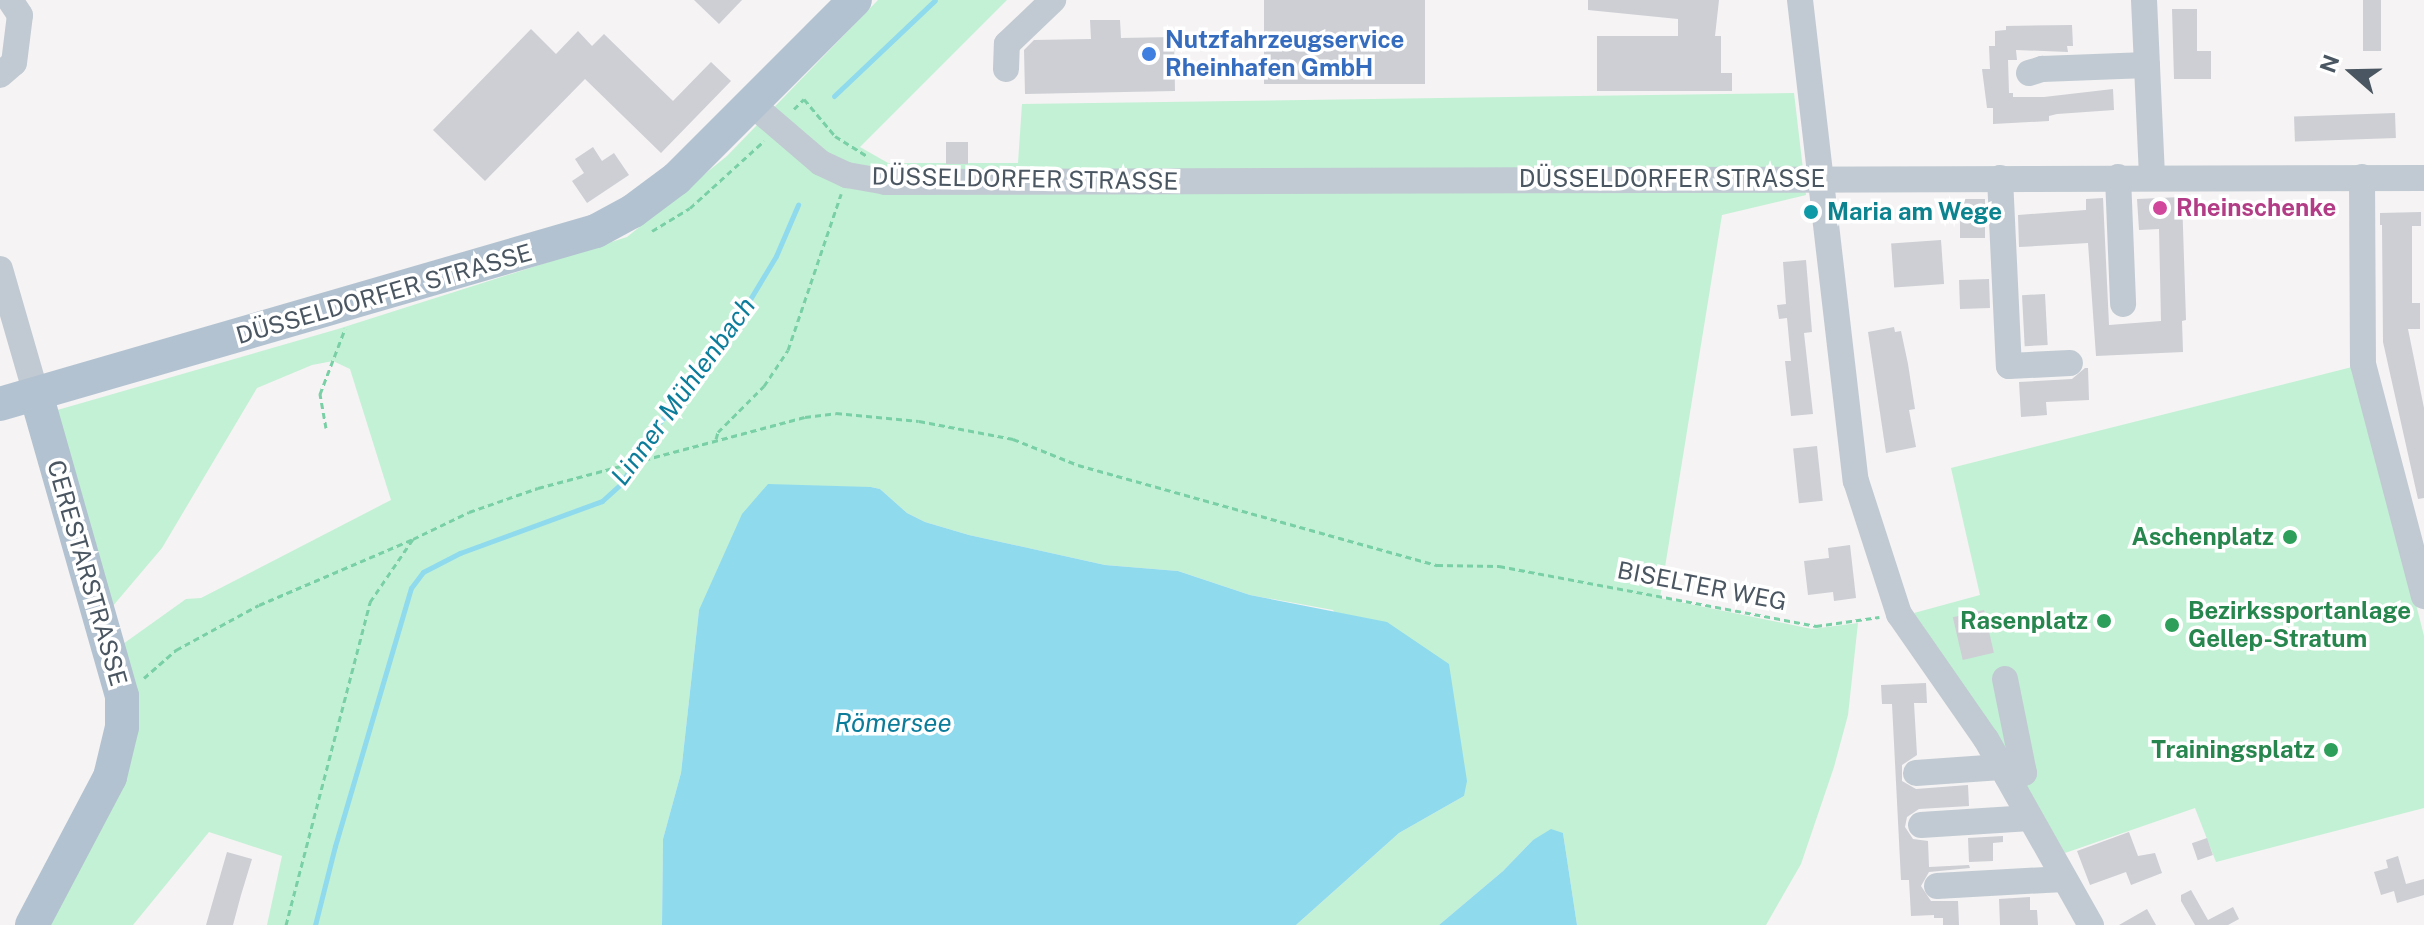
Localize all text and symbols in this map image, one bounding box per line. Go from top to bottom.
place label: Nutzfahrzeugservice Rheinhafen GmbH [1165,26,1404,82]
north arrow [2312,32,2392,112]
marker: Nutzfahrzeugservice Rheinhafen GmbH [1140,45,1158,63]
text: N [2314,51,2345,76]
street label: DÜSSELDORFER STRASSE [871,162,1179,196]
street label: DÜSSELDORFER STRASSE [1519,165,1825,193]
place label: Rheinschenke [2176,194,2336,222]
place label: Maria am Wege [1827,198,2003,226]
marker: Rheinschenke [2151,199,2169,217]
marker: Maria am Wege [1802,203,1820,221]
street label: DÜSSELDORFER STRASSE [233,238,535,350]
water label: Linner Mühlenbach [604,291,762,491]
street label: CERESTARSTRASSE [41,457,133,689]
place label: Aschenplatz [2132,523,2274,551]
marker: Aschenplatz [2281,528,2299,546]
street label: BISELTER WEG [1615,555,1789,617]
place label: Bezirkssportanlage Gellep-Stratum [2188,597,2411,653]
place label: Rasenplatz [1960,607,2088,635]
marker: Rasenplatz [2095,612,2113,630]
marker: Bezirkssportanlage Gellep-Stratum [2163,616,2181,634]
water label: Römersee [834,707,952,739]
place label: Trainingsplatz [2151,736,2315,764]
marker: Trainingsplatz [2322,741,2340,759]

